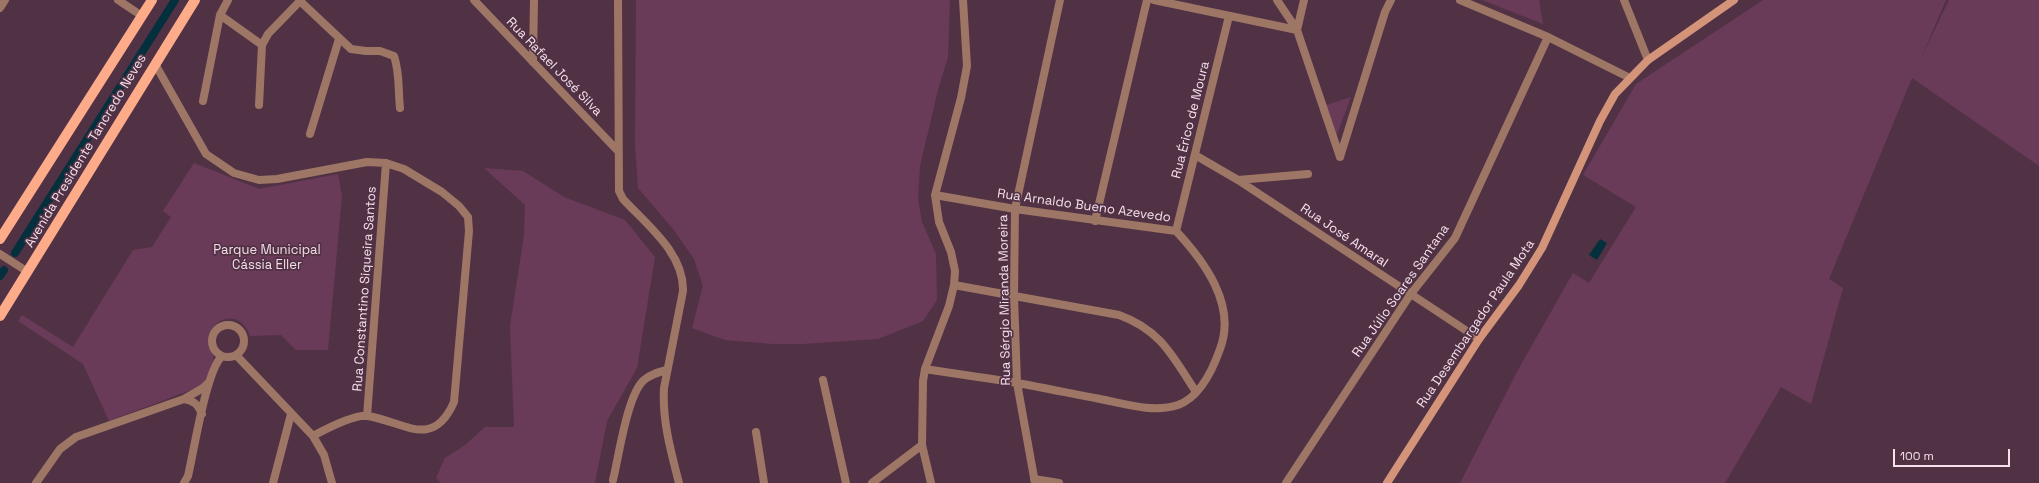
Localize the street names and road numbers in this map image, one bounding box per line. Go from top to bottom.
street label: Rua Rafael José Silva [503,14,605,120]
street label: Avenida Presidente Tancredo Neves [22,52,150,250]
street label: Rua Érico de Moura [1169,60,1213,180]
street label: Rua Constantino Siqueira Santos [350,186,380,392]
street label: Rua Arnaldo Bueno Azevedo [996,186,1172,226]
street label: Rua José Amaral [1297,201,1391,271]
street label: Rua Sérgio Miranda Moreira [996,214,1014,386]
street label: Rua Júlio Soares Santana [1349,222,1453,360]
street label: Rua Desembargador Paula Mota [1414,237,1538,411]

